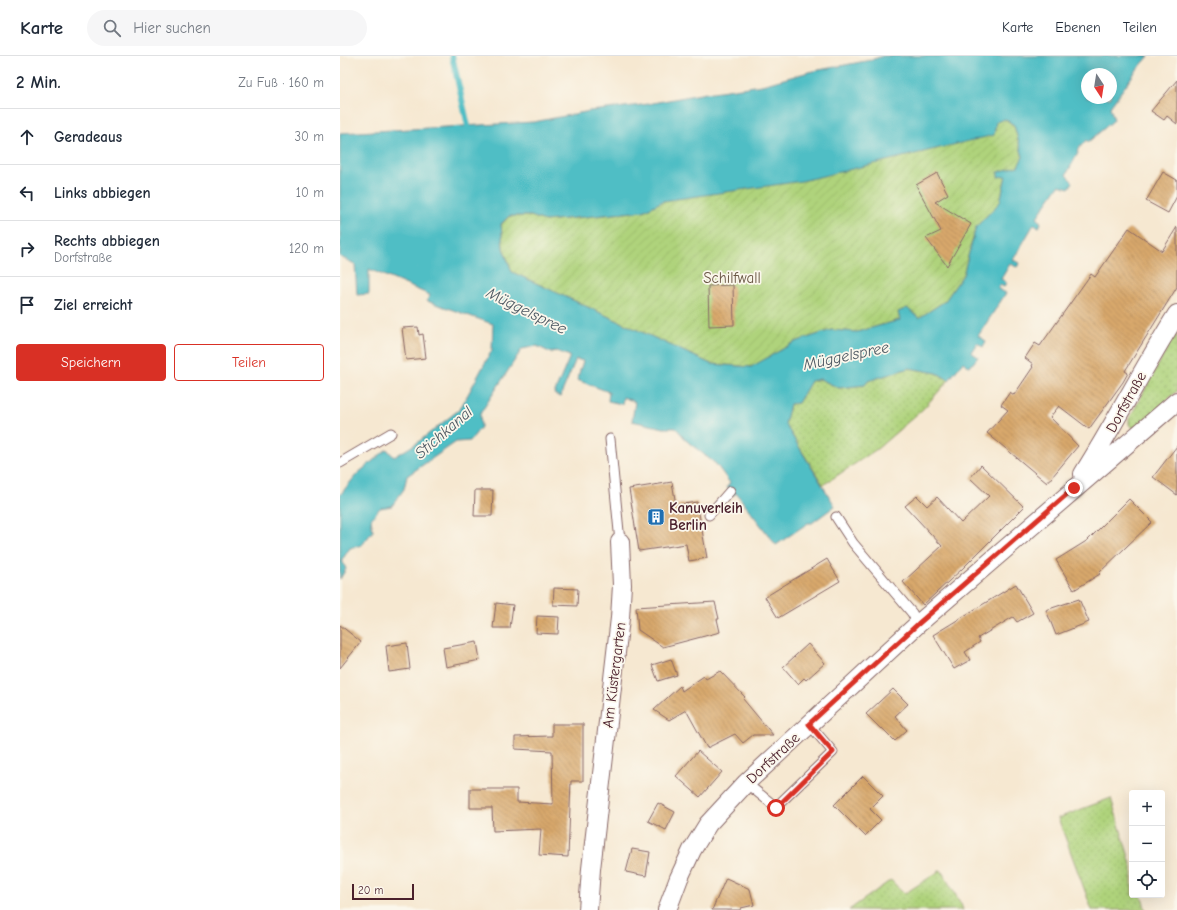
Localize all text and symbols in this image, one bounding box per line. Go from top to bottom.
search box [87,10,367,46]
text: Karte [20,17,63,39]
icon: search [101,17,123,39]
text: Hier suchen [133,19,211,37]
text: Karte [1002,19,1033,36]
text: Ebenen [1055,19,1101,36]
text: Teilen [1123,19,1157,36]
north arrow [1081,68,1117,104]
text: 2 Min. [16,73,61,92]
text: Zu Fuß · 160 m [238,75,324,90]
icon: ahead [16,126,38,148]
text: Geradeaus [54,128,122,146]
text: 30 m [294,129,324,144]
icon: left [16,182,38,204]
text: Links abbiegen [54,184,151,202]
text: 10 m [296,185,324,200]
text: Rechts abbiegen [54,232,160,250]
icon: right [16,238,38,260]
text: 120 m [289,241,324,256]
text: Dorfstraße [54,250,112,265]
park label: Schilfwall [703,269,761,287]
water label: Müggelspree [482,283,570,338]
icon: arrive [16,294,38,316]
text: Ziel erreicht [54,296,132,314]
water label: Müggelspree [801,338,891,374]
button: Speichern [16,344,166,381]
button: Teilen [174,344,324,381]
street label: Dorfstraße [1102,368,1150,436]
water label: Stichkanal [411,403,476,463]
route end [1065,479,1083,497]
place label: Kanuverleih Berlin [669,499,743,534]
building icon: Kanuverleih Berlin [646,507,666,527]
street label: Am Küstergarten [599,621,629,729]
street label: Dorfstraße [742,728,804,787]
map controls [1129,790,1165,898]
button: + [1129,790,1165,826]
route start [767,799,785,817]
button: − [1129,826,1165,862]
button: locate [1129,862,1165,898]
scale bar [352,882,414,901]
text: 20 m [358,884,383,897]

